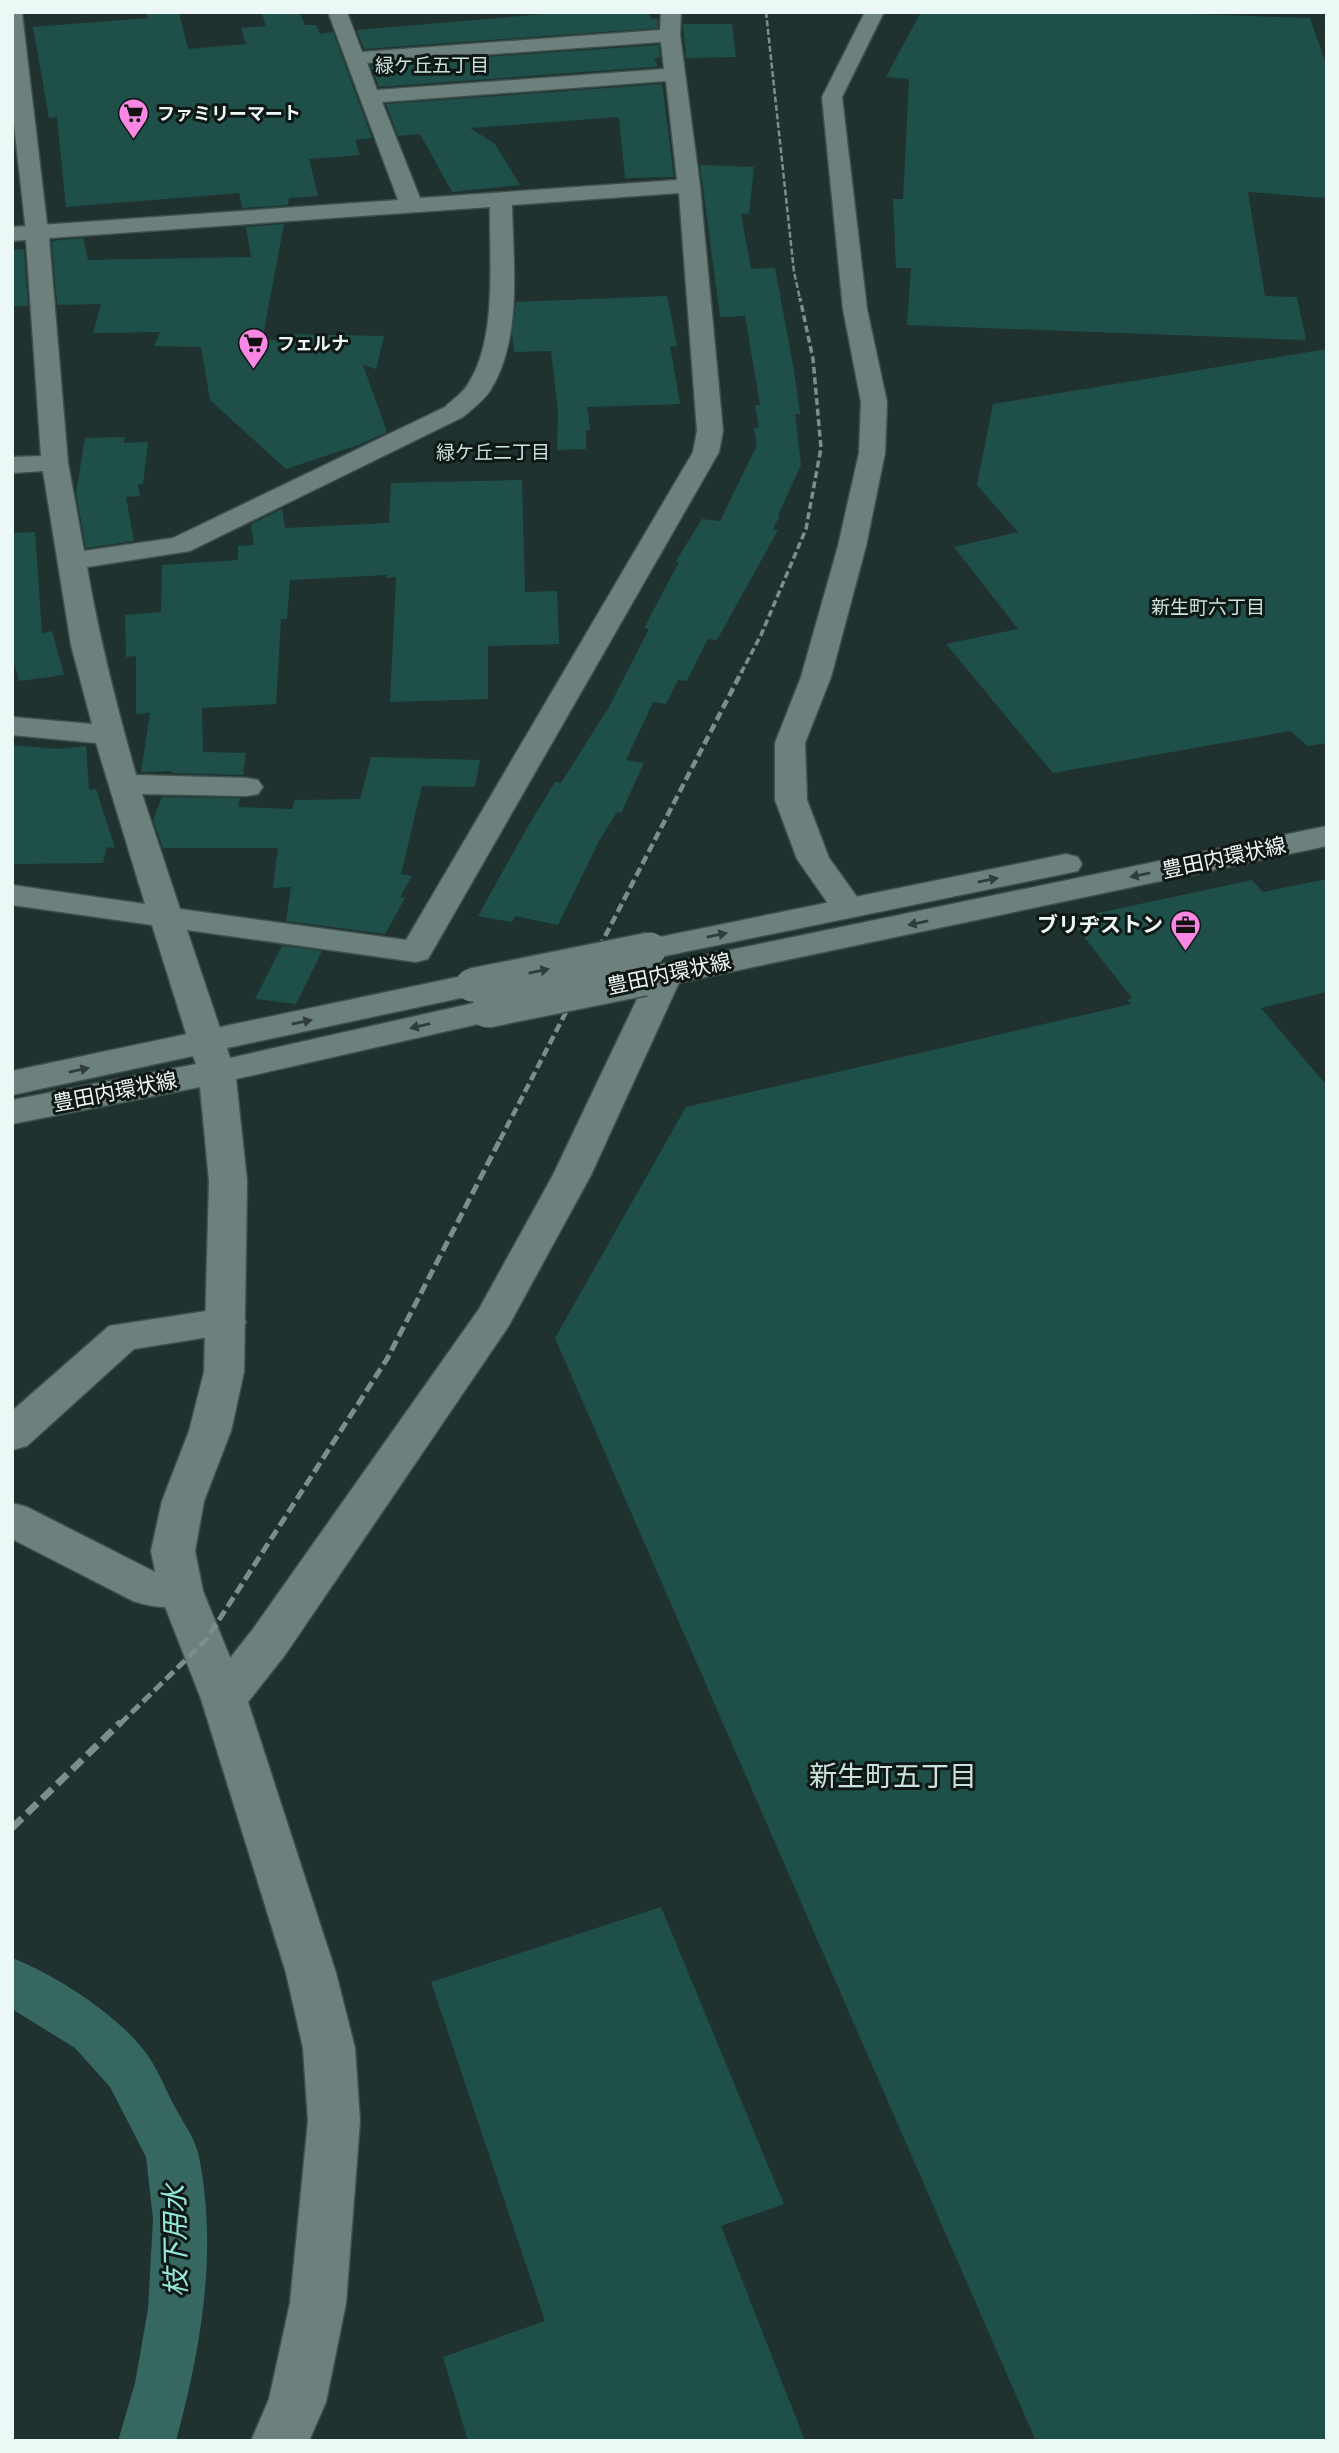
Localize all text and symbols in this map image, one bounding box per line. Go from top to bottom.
district label: 緑ケ丘五丁目 [375,52,489,78]
supermarket icon: ファミリーマート [117,97,151,141]
place label: ファミリーマート [157,101,301,125]
supermarket icon: フェルナ [237,327,271,371]
place label: フェルナ [277,331,349,355]
district label: 緑ケ丘二丁目 [436,439,550,465]
district label: 新生町六丁目 [1151,594,1265,620]
street label: 豊田内環状線 [1159,830,1288,884]
one-way arrow [1129,870,1151,881]
one-way arrow [977,874,999,885]
office icon: ブリヂストン [1169,908,1203,952]
place label: ブリヂストン [1037,910,1163,938]
one-way arrow [907,917,929,928]
one-way arrow [706,929,728,940]
street label: 豊田内環状線 [604,946,733,1000]
one-way arrow [528,966,550,977]
one-way arrow [291,1017,313,1028]
one-way arrow [409,1021,431,1032]
one-way arrow [68,1064,90,1075]
street label: 豊田内環状線 [50,1065,179,1117]
district label: 新生町五丁目 [809,1756,977,1794]
water label: 枝下用水 [154,2182,194,2297]

